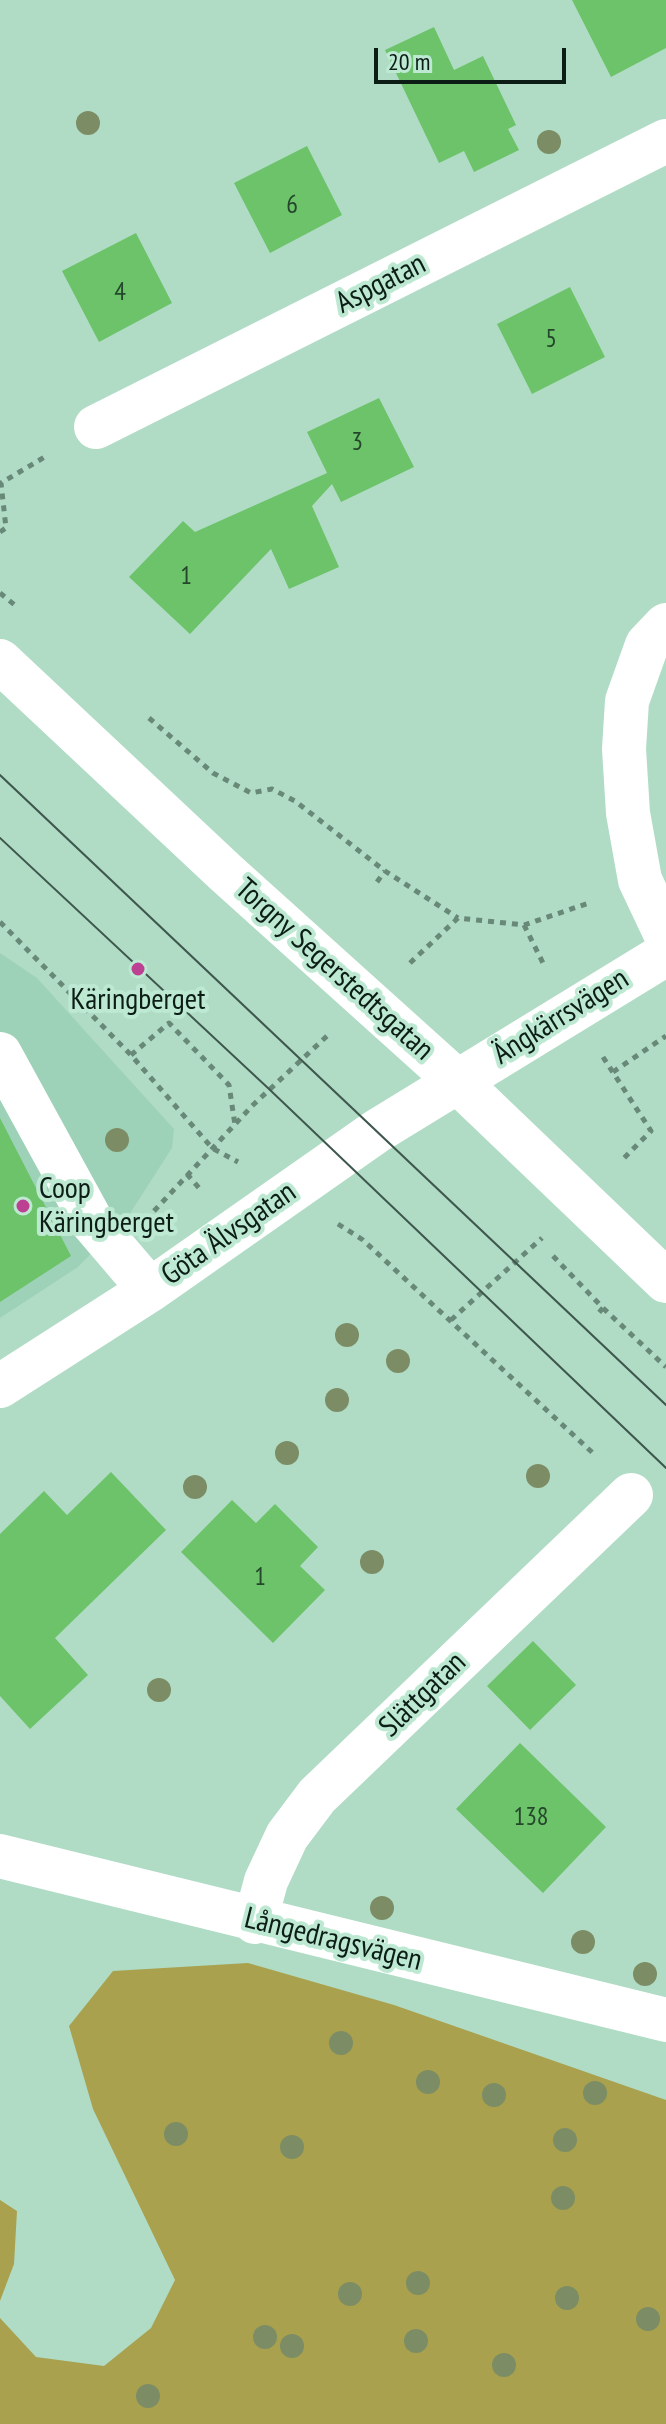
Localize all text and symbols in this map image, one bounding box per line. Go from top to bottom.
scale bar [378,32,570,82]
text: 20 m [388,46,430,77]
house number: 6 [286,190,298,222]
street label: Aspgatan [330,246,432,322]
house number: 4 [114,277,126,309]
house number: 5 [545,324,557,356]
house number: 3 [351,427,363,459]
house number: 1 [180,561,192,593]
street label: Torgny Segerstedtsgatan [228,872,440,1068]
marker: Käringberget [129,960,147,978]
street label: Ängkärrsvägen [487,961,635,1073]
place label: Käringberget [71,982,205,1018]
place label: Coop Käringberget [39,1171,174,1242]
street label: Göta Älvsgatan [155,1175,303,1293]
marker: Coop Käringberget [14,1197,32,1215]
house number: 1 [254,1562,266,1594]
street label: Slättgatan [372,1645,474,1745]
house number: 138 [513,1802,549,1834]
street label: Långedragsvägen [241,1901,425,1979]

